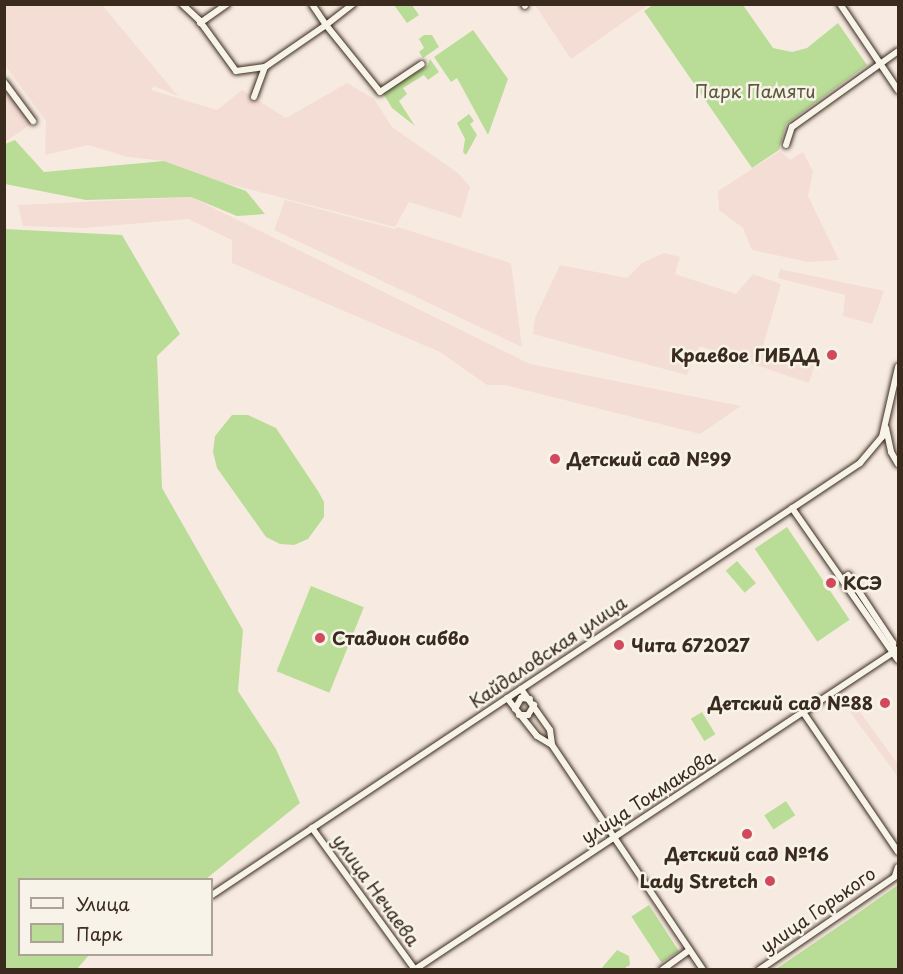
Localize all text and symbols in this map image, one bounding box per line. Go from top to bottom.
park label: Парк Памяти [694,80,816,102]
place label: Краевое ГИБДД [671,344,820,366]
marker: Краевое ГИБДД [825,348,839,362]
place label: Детский сад №99 [567,448,732,470]
marker: Детский сад №99 [548,452,562,466]
place label: КСЭ [843,572,882,594]
marker: КСЭ [824,576,838,590]
street label: Кайдаловская улица [465,591,631,713]
place label: Стадион сибво [332,627,469,649]
marker: Стадион сибво [313,631,327,645]
place label: Чита 672027 [631,634,750,656]
marker: Чита 672027 [612,638,626,652]
place label: Детский сад №88 [707,692,873,714]
marker: Детский сад №88 [878,696,892,710]
street label: улица Токмакова [577,745,719,849]
marker: Детский сад №16 [740,827,754,841]
street label: улица Нечаева [328,829,424,951]
place label: Детский сад №16 [665,843,829,865]
street label: улица Горького [756,862,880,958]
place label: Lady Stretch [640,870,758,892]
marker: Lady Stretch [763,874,777,888]
legend [18,878,213,956]
text: Улица [76,890,130,917]
text: Парк [76,920,122,947]

